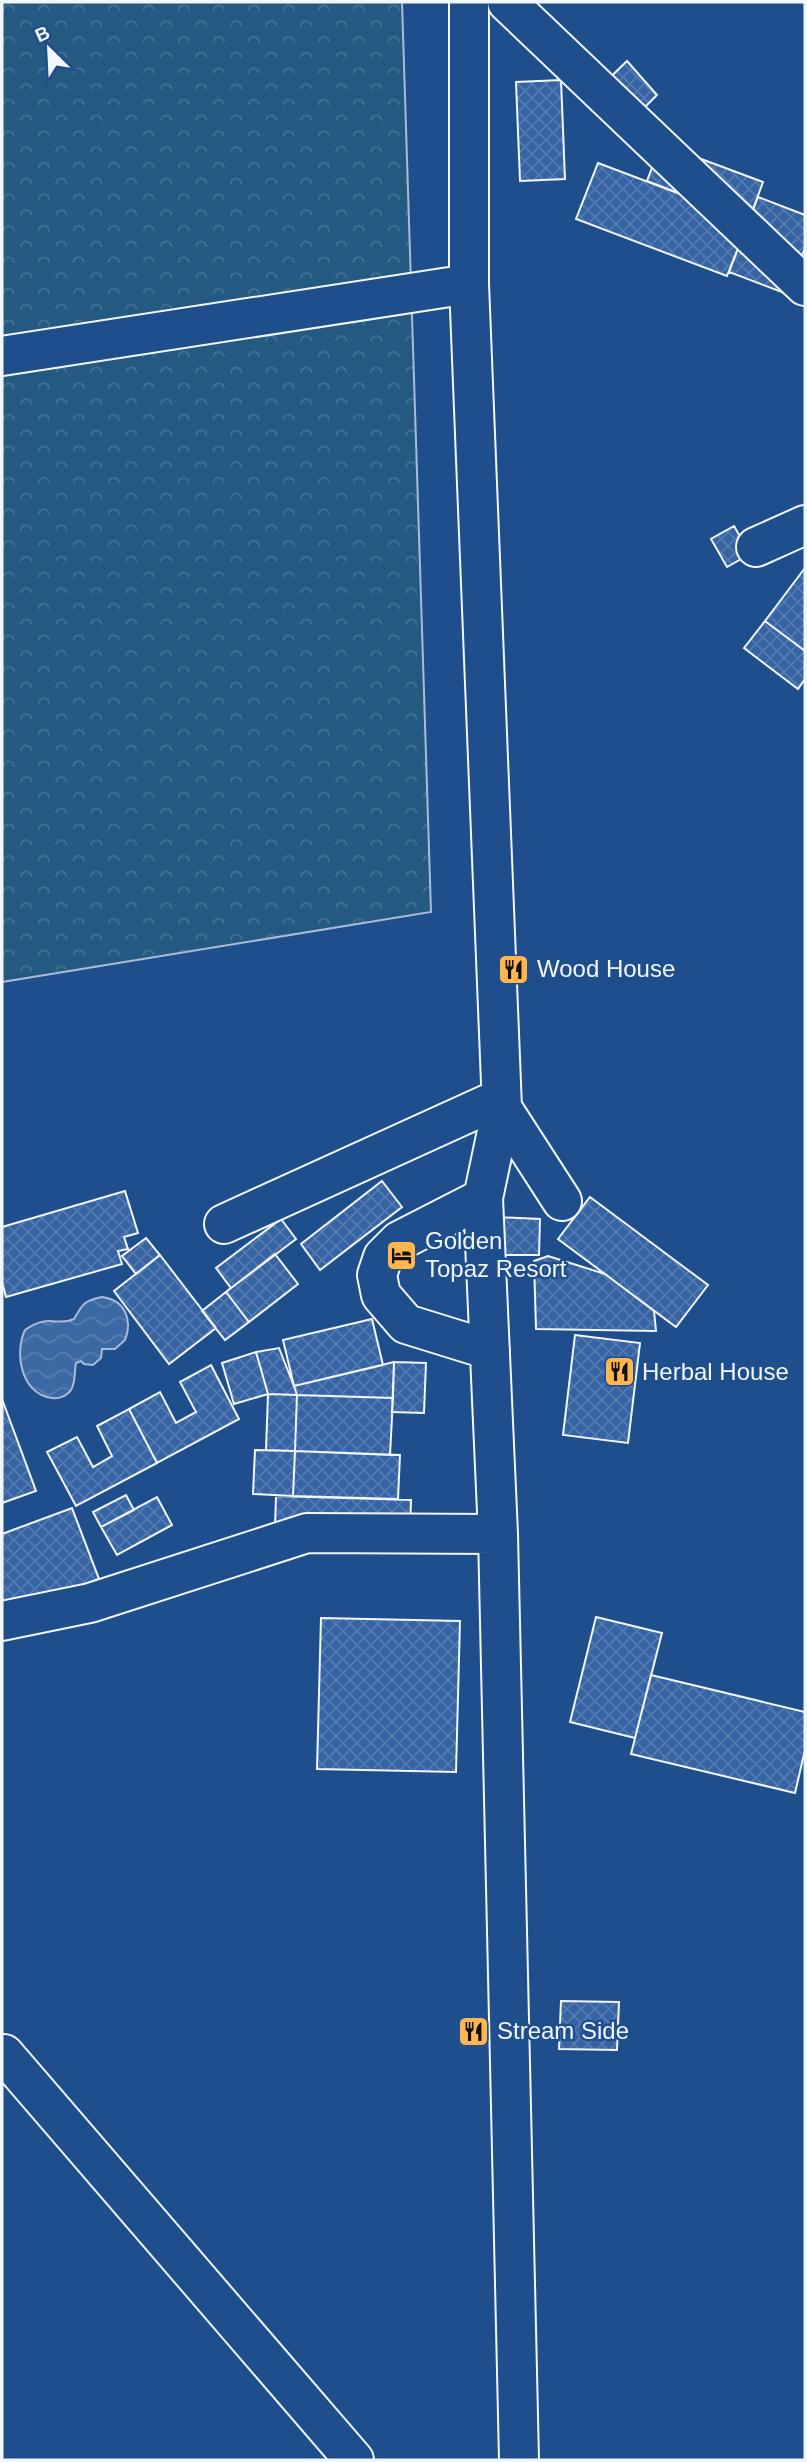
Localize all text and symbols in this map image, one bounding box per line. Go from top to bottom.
north arrow [14,14,84,84]
text: B [32,22,53,46]
restaurant icon: Wood House [497,952,531,986]
place label: Wood House [537,955,675,982]
place label: Golden Topaz Resort [425,1227,567,1282]
hotel icon: Golden Topaz Resort [385,1238,419,1272]
restaurant icon: Herbal House [602,1355,636,1389]
place label: Herbal House [642,1358,789,1385]
restaurant icon: Stream Side [457,2014,491,2048]
place label: Stream Side [497,2017,629,2044]

